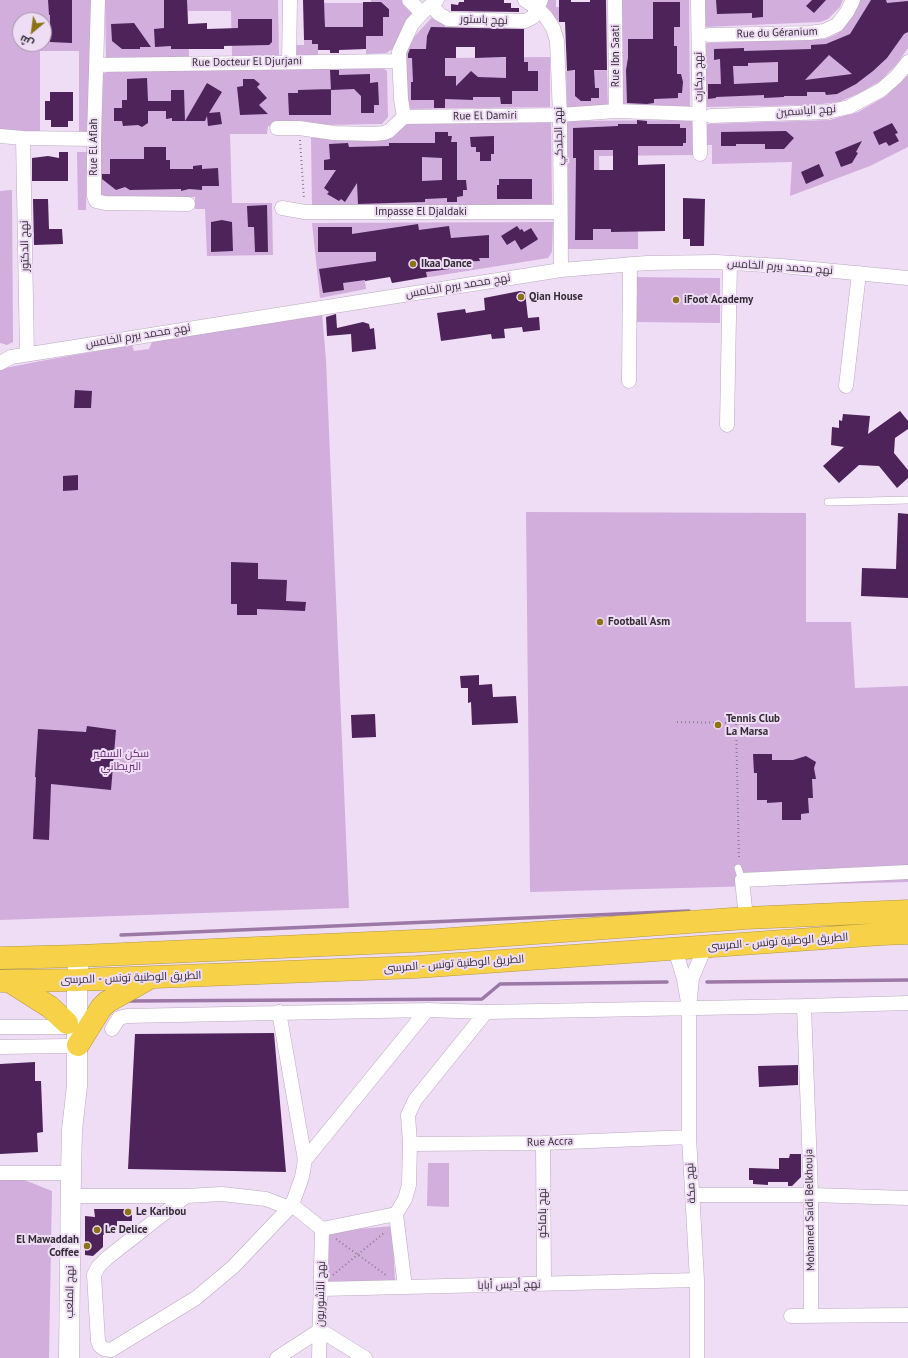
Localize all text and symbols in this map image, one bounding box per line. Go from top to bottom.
north arrow [12,12,52,52]
street label: نهج باستور [460,13,508,27]
street label: Rue Ibn Saati [609,25,623,87]
street label: Rue du Géranium [736,25,818,41]
text: ش [17,32,36,51]
street label: نهج ديكارت [692,52,706,102]
street label: Rue Docteur El Djurjani [192,54,302,70]
street label: نهج الياسمين [776,102,836,120]
street label: نهج الجلدكي [552,107,566,165]
street label: Rue El Damiri [453,109,517,123]
street label: Rue El Aflah [87,118,101,176]
street label: Impasse El Djaldaki [375,205,467,219]
street label: نهج الدكتور [18,220,32,272]
place label: Ikaa Dance [421,257,472,271]
street label: نهج محمد بيرم الخامس [727,257,833,277]
marker: Ikaa Dance [408,259,418,269]
street label: نهج محمد بيرم الخامس [405,271,511,301]
place label: Qian House [529,290,583,304]
marker: Qian House [516,292,526,302]
place label: iFoot Academy [684,293,753,307]
marker: iFoot Academy [671,295,681,305]
street label: نهج محمد بيرم الخامس [85,321,191,351]
place label: Football Asm [608,615,670,629]
marker: Football Asm [595,617,605,627]
place label: Tennis Club La Marsa [726,712,780,738]
marker: Tennis Club La Marsa [713,720,723,730]
park label: سكن السفير البريطاني [93,747,149,773]
street label: الطريق الوطنية تونس - المرسى [707,931,849,953]
street label: الطريق الوطنية تونس - المرسى [383,953,525,975]
street label: الطريق الوطنية تونس - المرسى [60,969,202,987]
street label: Rue Accra [527,1135,573,1149]
street label: Mohamed Saidi Belkhouja [802,1149,818,1271]
street label: نهج مكة [683,1162,699,1204]
street label: نهج باماكو [536,1188,550,1238]
place label: Le Karibou [136,1205,186,1219]
marker: Le Karibou [123,1207,133,1217]
place label: Le Delice [105,1223,148,1237]
marker: Le Delice [92,1225,102,1235]
place label: El Mawaddah Coffee [16,1233,79,1259]
marker: El Mawaddah Coffee [82,1241,92,1251]
street label: نهج الآشوريون [314,1261,328,1327]
street label: نهج الملعب [63,1265,77,1319]
street label: نهج أديس أبابا [477,1278,541,1292]

